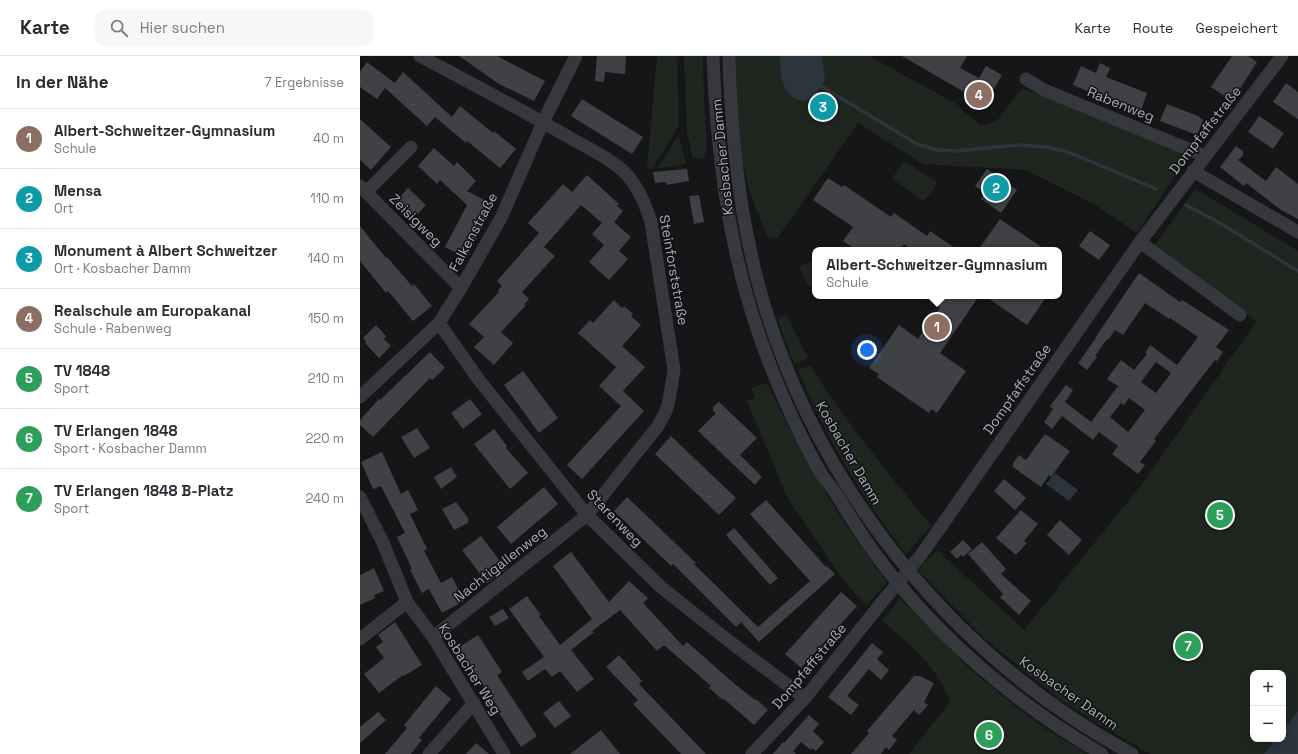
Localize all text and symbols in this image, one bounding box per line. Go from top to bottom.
search box [94,10,374,46]
text: Karte [20,15,70,40]
icon: search [108,17,130,39]
text: Hier suchen [140,18,225,37]
text: Karte [1075,19,1111,37]
text: Route [1133,19,1173,37]
text: Gespeichert [1195,19,1278,37]
text: In der Nähe [16,71,108,93]
text: 7 Ergebnisse [264,74,344,91]
pin: 4 [966,80,992,110]
street label: Rabenweg [1085,82,1157,126]
street label: Dompfaffstraße [1165,82,1245,178]
pin: 3 [810,92,836,122]
street label: Kosbacher Damm [707,98,737,216]
text: Albert-Schweitzer-Gymnasium [54,121,275,140]
text: 1 [26,130,32,147]
text: 40 m [313,130,344,147]
text: Schule [54,140,96,157]
pin: 2 [983,173,1009,203]
text: Mensa [54,181,102,200]
street label: Falkenstraße [445,189,501,275]
text: 2 [25,190,33,207]
text: 110 m [310,190,344,207]
street label: Zeisigweg [386,190,446,250]
text: Ort [54,200,74,217]
street label: Steinforststraße [655,213,693,327]
text: Monument à Albert Schweitzer [54,241,277,260]
popup [812,247,1062,299]
text: 3 [25,250,33,267]
text: 140 m [308,250,344,267]
text: Albert-Schweitzer-Gymnasium [826,255,1048,274]
text: Ort · Kosbacher Damm [54,260,191,277]
text: Schule [826,274,869,291]
text: Realschule am Europakanal [54,301,251,320]
text: 4 [25,310,33,327]
text: 150 m [308,310,344,327]
pin: 1 [924,312,950,342]
text: Schule · Rabenweg [54,320,172,337]
your location [857,340,877,360]
street label: Dompfaffstraße [979,340,1055,438]
text: TV 1848 [54,361,110,380]
text: 5 [25,370,33,387]
text: 210 m [308,370,344,387]
text: Sport [54,380,89,397]
street label: Kosbacher Damm [812,398,886,508]
text: TV Erlangen 1848 [54,421,177,440]
text: 6 [25,430,33,447]
text: 220 m [305,430,344,447]
text: Sport · Kosbacher Damm [54,440,207,457]
text: TV Erlangen 1848 B-Platz [54,481,234,500]
street label: Starenweg [583,485,647,551]
text: 7 [25,490,33,507]
text: 240 m [306,490,344,507]
text: Sport [54,500,89,517]
pin: 5 [1207,500,1233,530]
street label: Nachtigallenweg [450,522,550,606]
street label: Dompfaffstraße [768,619,850,713]
street label: Kosbacher Weg [435,620,505,718]
pin: 7 [1175,631,1201,661]
street label: Kosbacher Damm [1016,652,1122,734]
map controls [1250,670,1286,742]
button: + [1250,670,1286,706]
button: − [1250,706,1286,742]
pin: 6 [976,720,1002,750]

